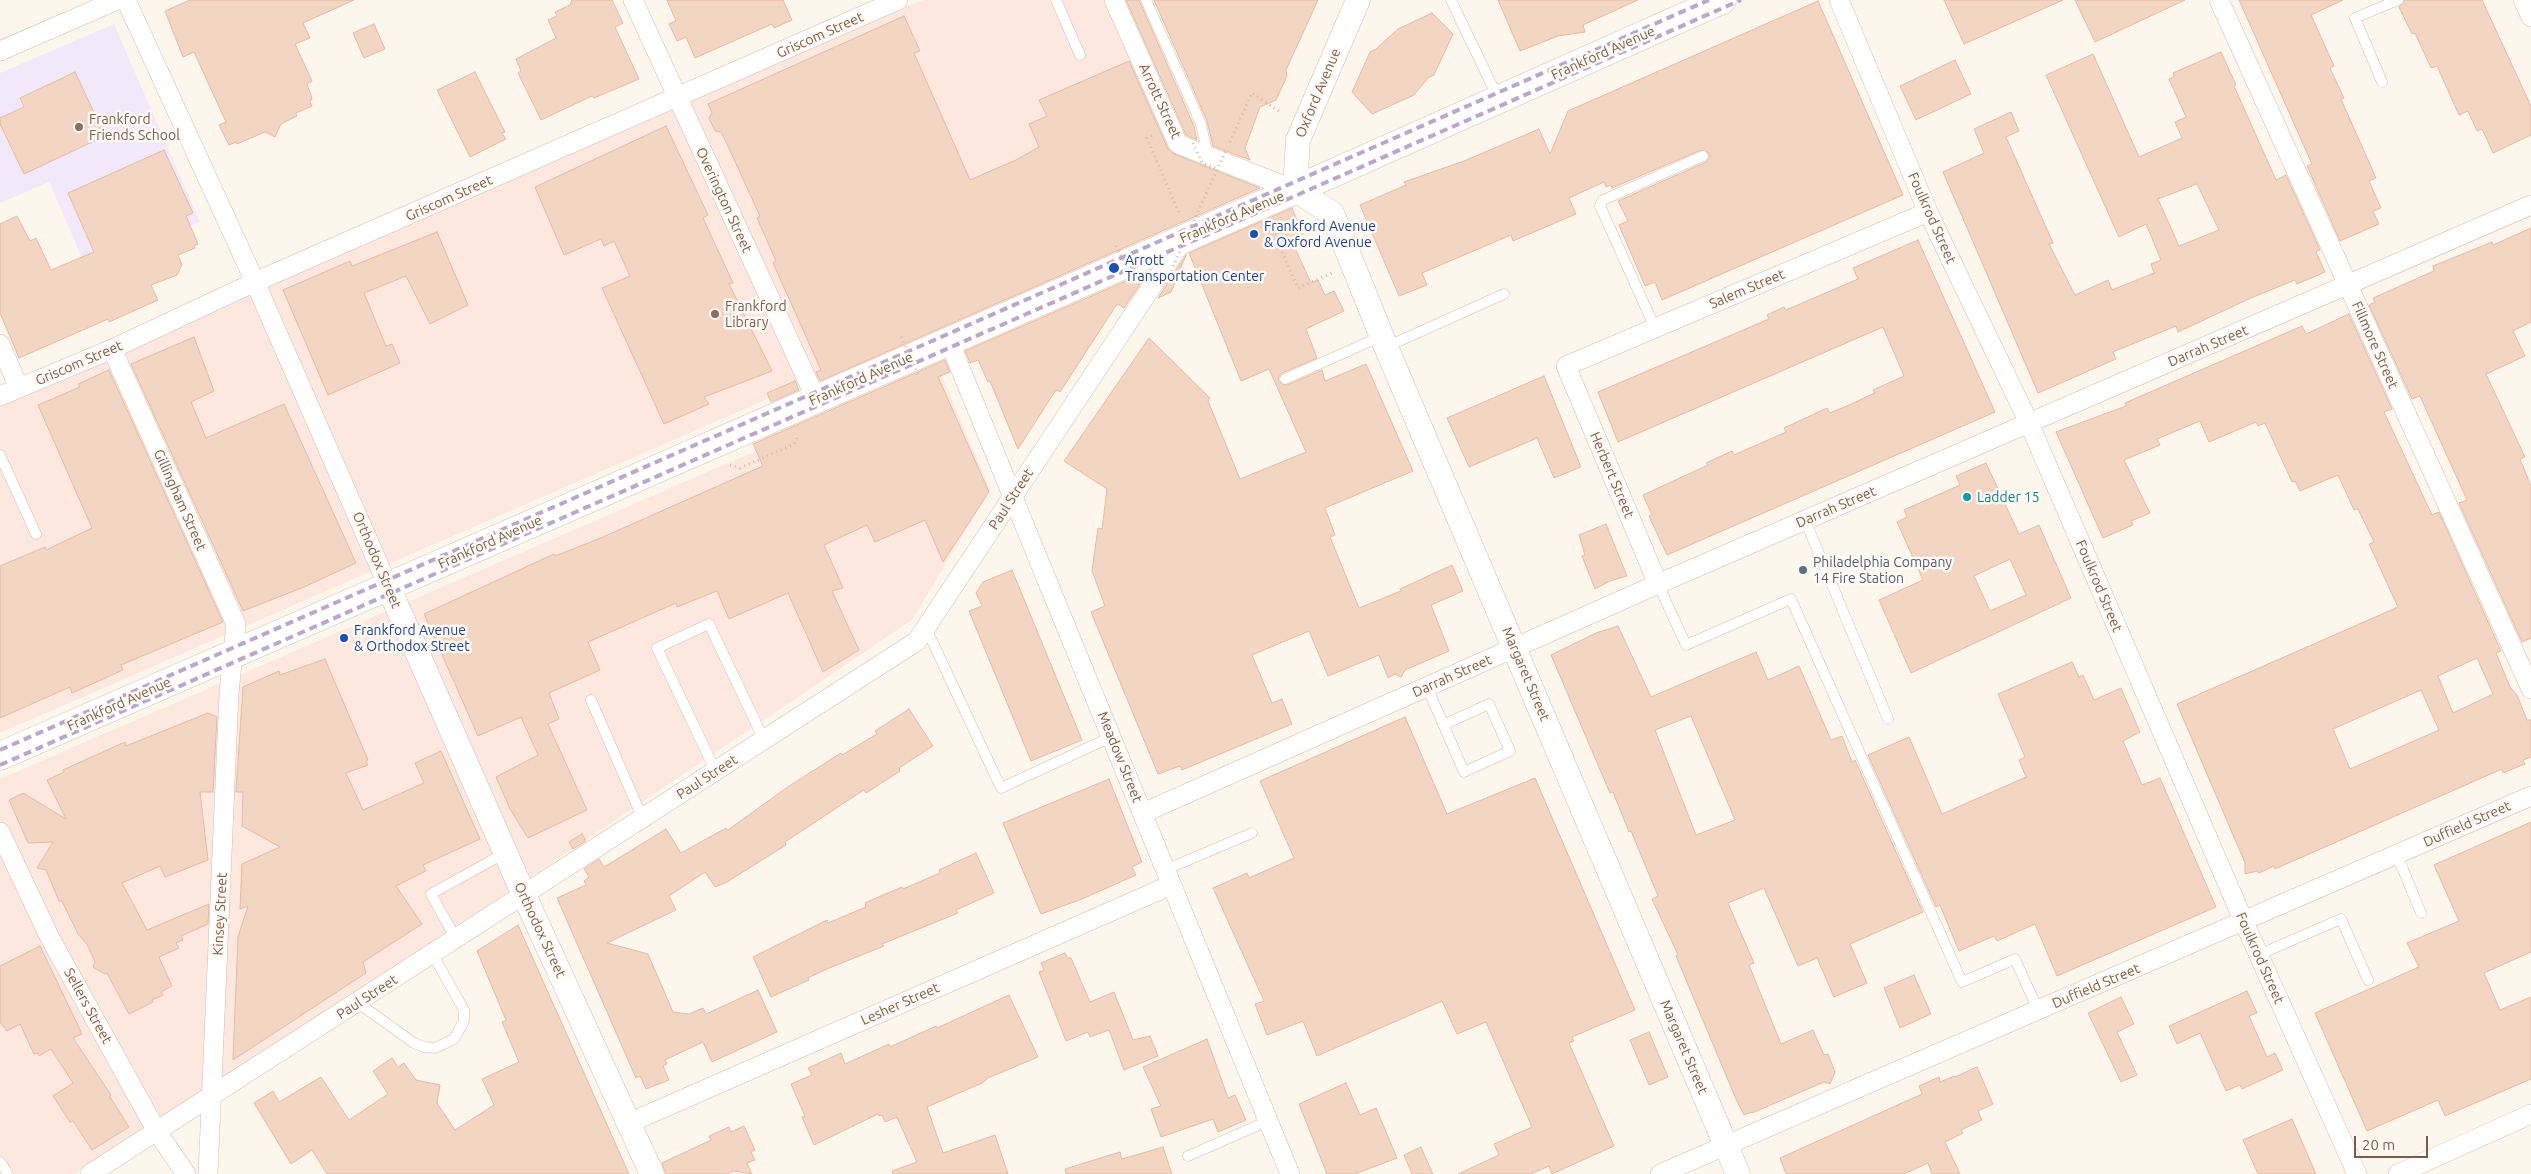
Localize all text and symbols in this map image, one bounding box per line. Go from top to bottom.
street label: Griscom Street [774,8,866,62]
street label: Frankford Avenue [1548,23,1658,83]
street label: Oxford Avenue [1292,46,1344,140]
street label: Arrott Street [1135,61,1185,141]
place label: Frankford Friends School [89,111,180,144]
marker: Frankford Friends School [73,121,85,133]
street label: Overington Street [692,145,756,255]
street label: Foulkrod Street [1904,170,1960,266]
street label: Griscom Street [403,171,495,225]
street label: Frankford Avenue [1177,187,1287,247]
place label: Frankford Avenue & Oxford Avenue [1264,218,1376,250]
marker: Frankford Avenue & Oxford Avenue [1248,228,1260,240]
place label: Arrott Transportation Center [1125,252,1264,284]
marker: Arrott Transportation Center [1107,261,1121,275]
street label: Salem Street [1707,266,1787,312]
place label: Frankford Library [725,298,787,331]
street label: Fillmore Street [2348,299,2402,391]
marker: Frankford Library [709,308,721,320]
street label: Darrah Street [2166,322,2250,370]
street label: Griscom Street [33,337,125,389]
street label: Frankford Avenue [806,349,916,409]
street label: Herbert Street [1586,429,1638,521]
street label: Gillingham Street [150,447,210,553]
street label: Paul Street [985,465,1037,533]
street label: Darrah Street [1794,483,1878,531]
place label: Ladder 15 [1977,489,2040,505]
marker: Ladder 15 [1961,491,1973,503]
street label: Orthodox Street [349,509,405,611]
street label: Frankford Avenue [435,512,545,572]
street label: Foulkrod Street [2072,538,2126,634]
place label: Philadelphia Company 14 Fire Station [1813,554,1952,586]
marker: Philadelphia Company 14 Fire Station [1797,564,1809,576]
place label: Frankford Avenue & Orthodox Street [354,622,470,654]
street label: Margaret Street [1499,624,1553,724]
marker: Frankford Avenue & Orthodox Street [338,632,350,644]
street label: Darrah Street [1410,651,1494,701]
street label: Frankford Avenue [64,674,174,734]
street label: Meadow Street [1094,709,1146,805]
street label: Paul Street [673,751,741,803]
street label: Duffield Street [2421,797,2513,851]
street label: Kinsey Street [209,872,231,956]
street label: Orthodox Street [511,880,569,980]
street label: Foulkrod Street [2232,910,2288,1006]
street label: Duffield Street [2050,960,2142,1012]
street label: Sellers Street [60,965,116,1047]
street label: Paul Street [333,971,401,1023]
street label: Lesher Street [858,979,942,1029]
street label: Margaret Street [1657,997,1711,1097]
scale bar [2356,1126,2430,1158]
text: 20 m [2362,1136,2395,1153]

